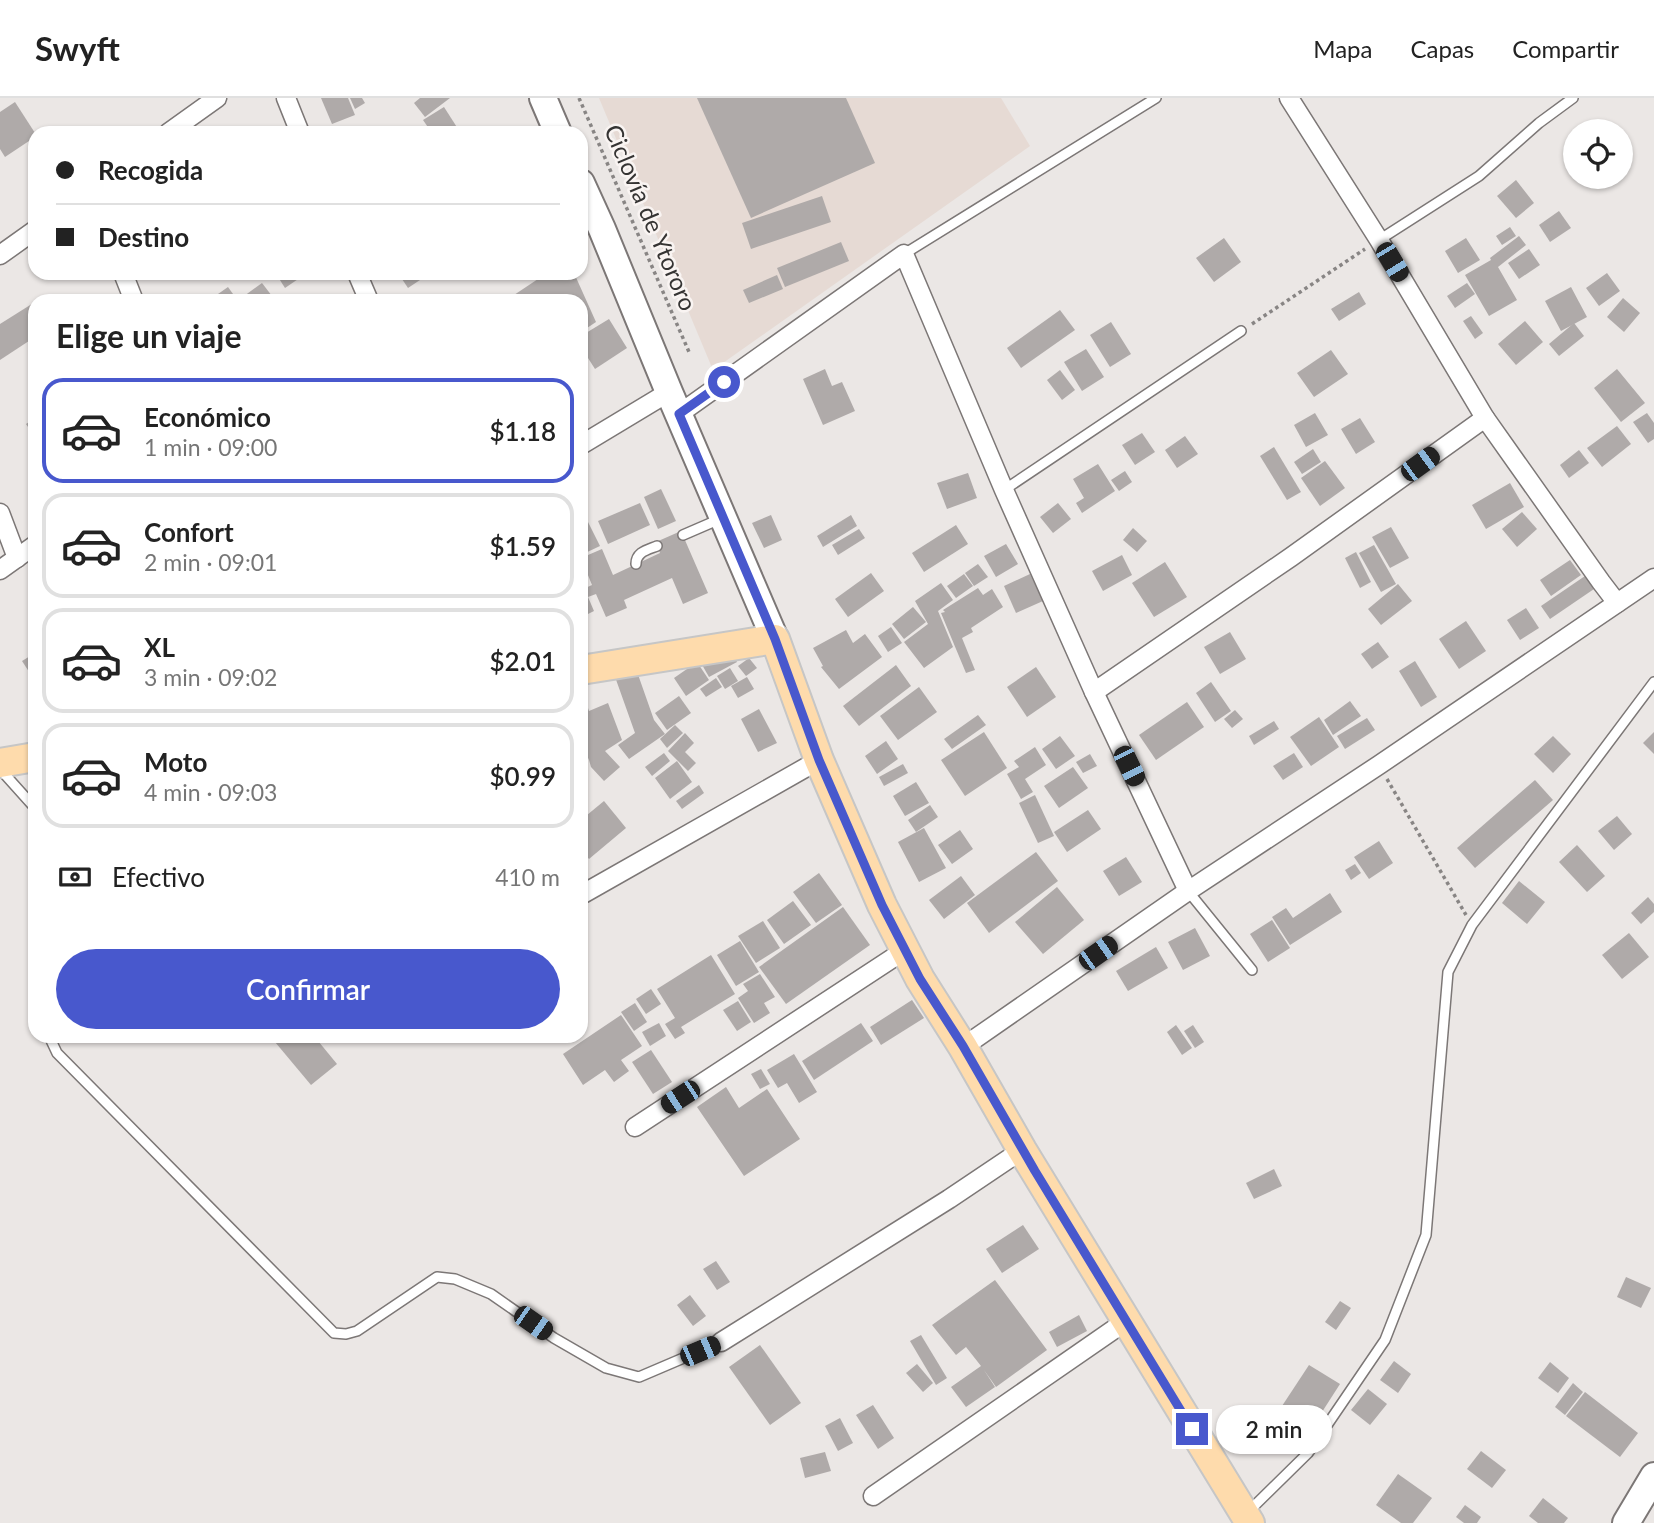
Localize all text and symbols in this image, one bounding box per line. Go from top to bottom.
text: Swyft [35,28,120,68]
text: Mapa [1313,34,1372,63]
text: Capas [1410,34,1474,63]
text: Compartir [1512,34,1619,63]
map controls [1563,119,1633,189]
button: locate [1563,119,1633,189]
street label: Ciclovía de Ytororo [599,120,704,315]
text: Recogida [98,154,203,186]
text: Destino [98,221,189,253]
car [1373,239,1412,285]
text: Elige un viaje [56,316,241,355]
route start [708,366,740,398]
icon: car [60,399,123,462]
text: Económico [144,401,271,433]
text: $1.18 [490,415,556,447]
text: 1 min · 09:00 [144,433,277,461]
car [1397,443,1444,485]
icon: car [60,514,123,577]
text: Confort [144,516,234,548]
text: $1.59 [490,530,556,562]
text: 2 min · 09:01 [144,548,277,576]
icon: car [60,629,123,692]
text: XL [144,631,175,663]
text: $2.01 [490,645,556,677]
text: 3 min · 09:02 [144,663,277,691]
car [1111,743,1148,789]
icon: car [60,744,123,807]
text: Moto [144,746,207,778]
text: $0.99 [490,760,556,792]
text: 4 min · 09:03 [144,778,277,806]
icon: cash [56,858,94,896]
text: Efectivo [112,861,205,893]
text: 410 m [495,863,560,891]
car [1075,932,1122,974]
button: Confirmar [56,949,560,1029]
car [657,1077,704,1117]
car [510,1302,557,1344]
car [677,1333,724,1369]
callout: 2 min [1216,1404,1332,1454]
route end [1176,1413,1208,1445]
text: 2 min [1246,1415,1302,1443]

